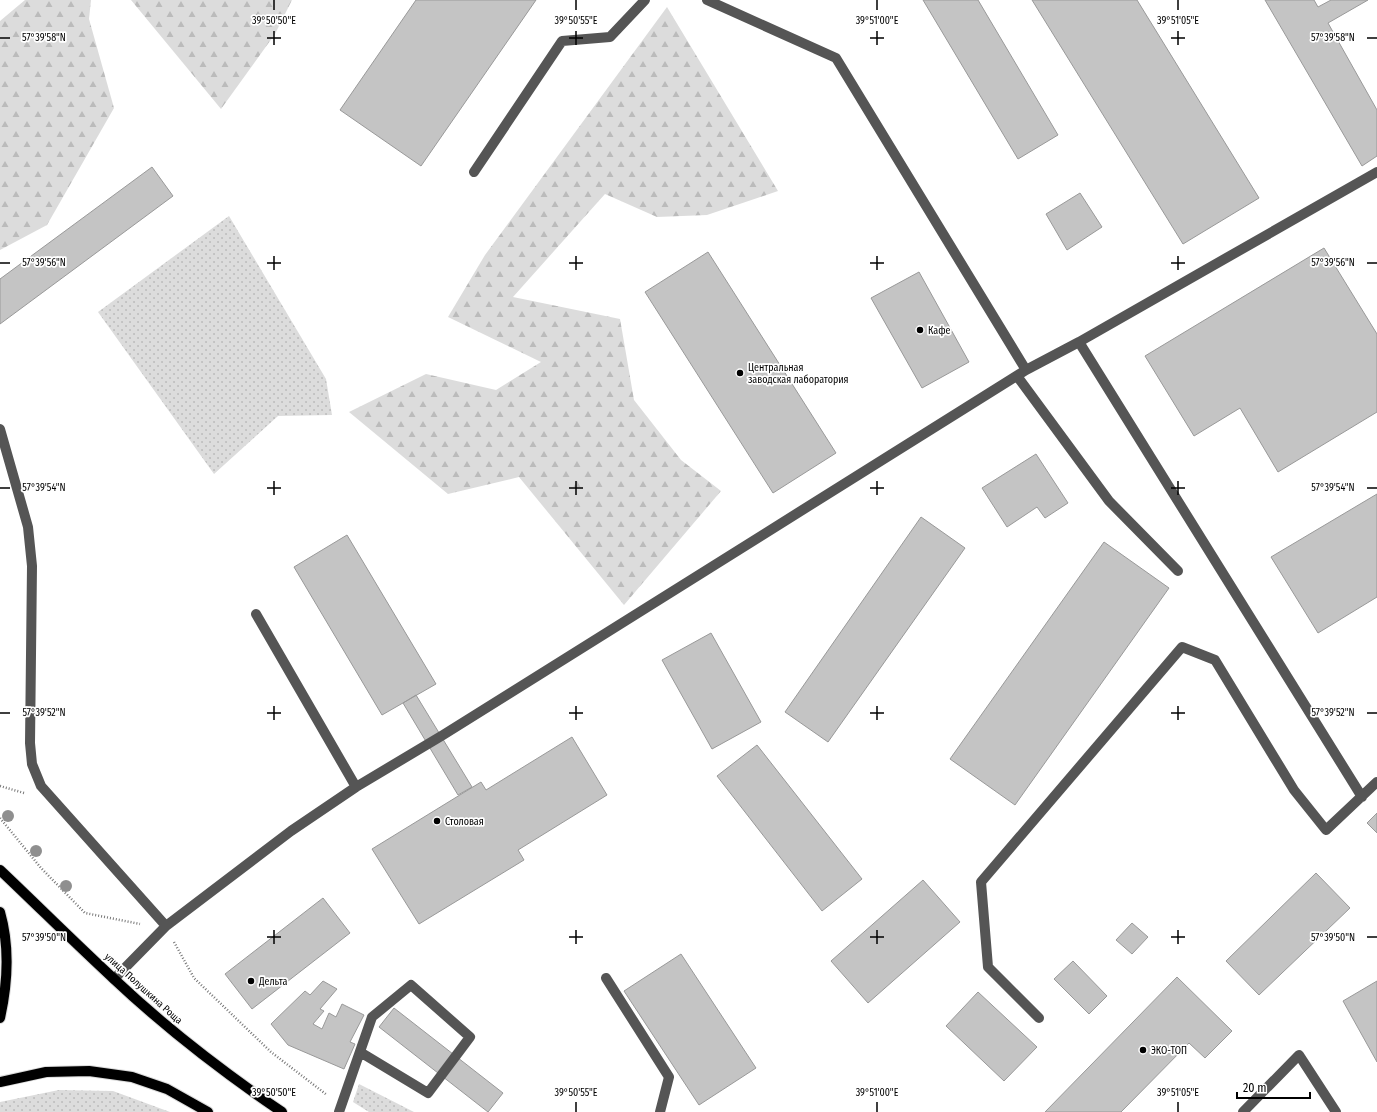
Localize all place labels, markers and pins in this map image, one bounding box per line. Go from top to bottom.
marker: Кафе [915,325,925,335]
place label: Кафе [928,325,951,337]
place label: Центральная заводская лаборатория [748,362,849,386]
marker: Центральная заводская лаборатория [735,368,745,378]
marker: Столовая [432,816,442,826]
place label: Столовая [445,816,484,828]
marker: Дельта [246,976,256,986]
place label: Дельта [258,976,288,988]
marker: ЭКО-ТОП [1138,1045,1148,1055]
place label: ЭКО-ТОП [1151,1045,1187,1057]

